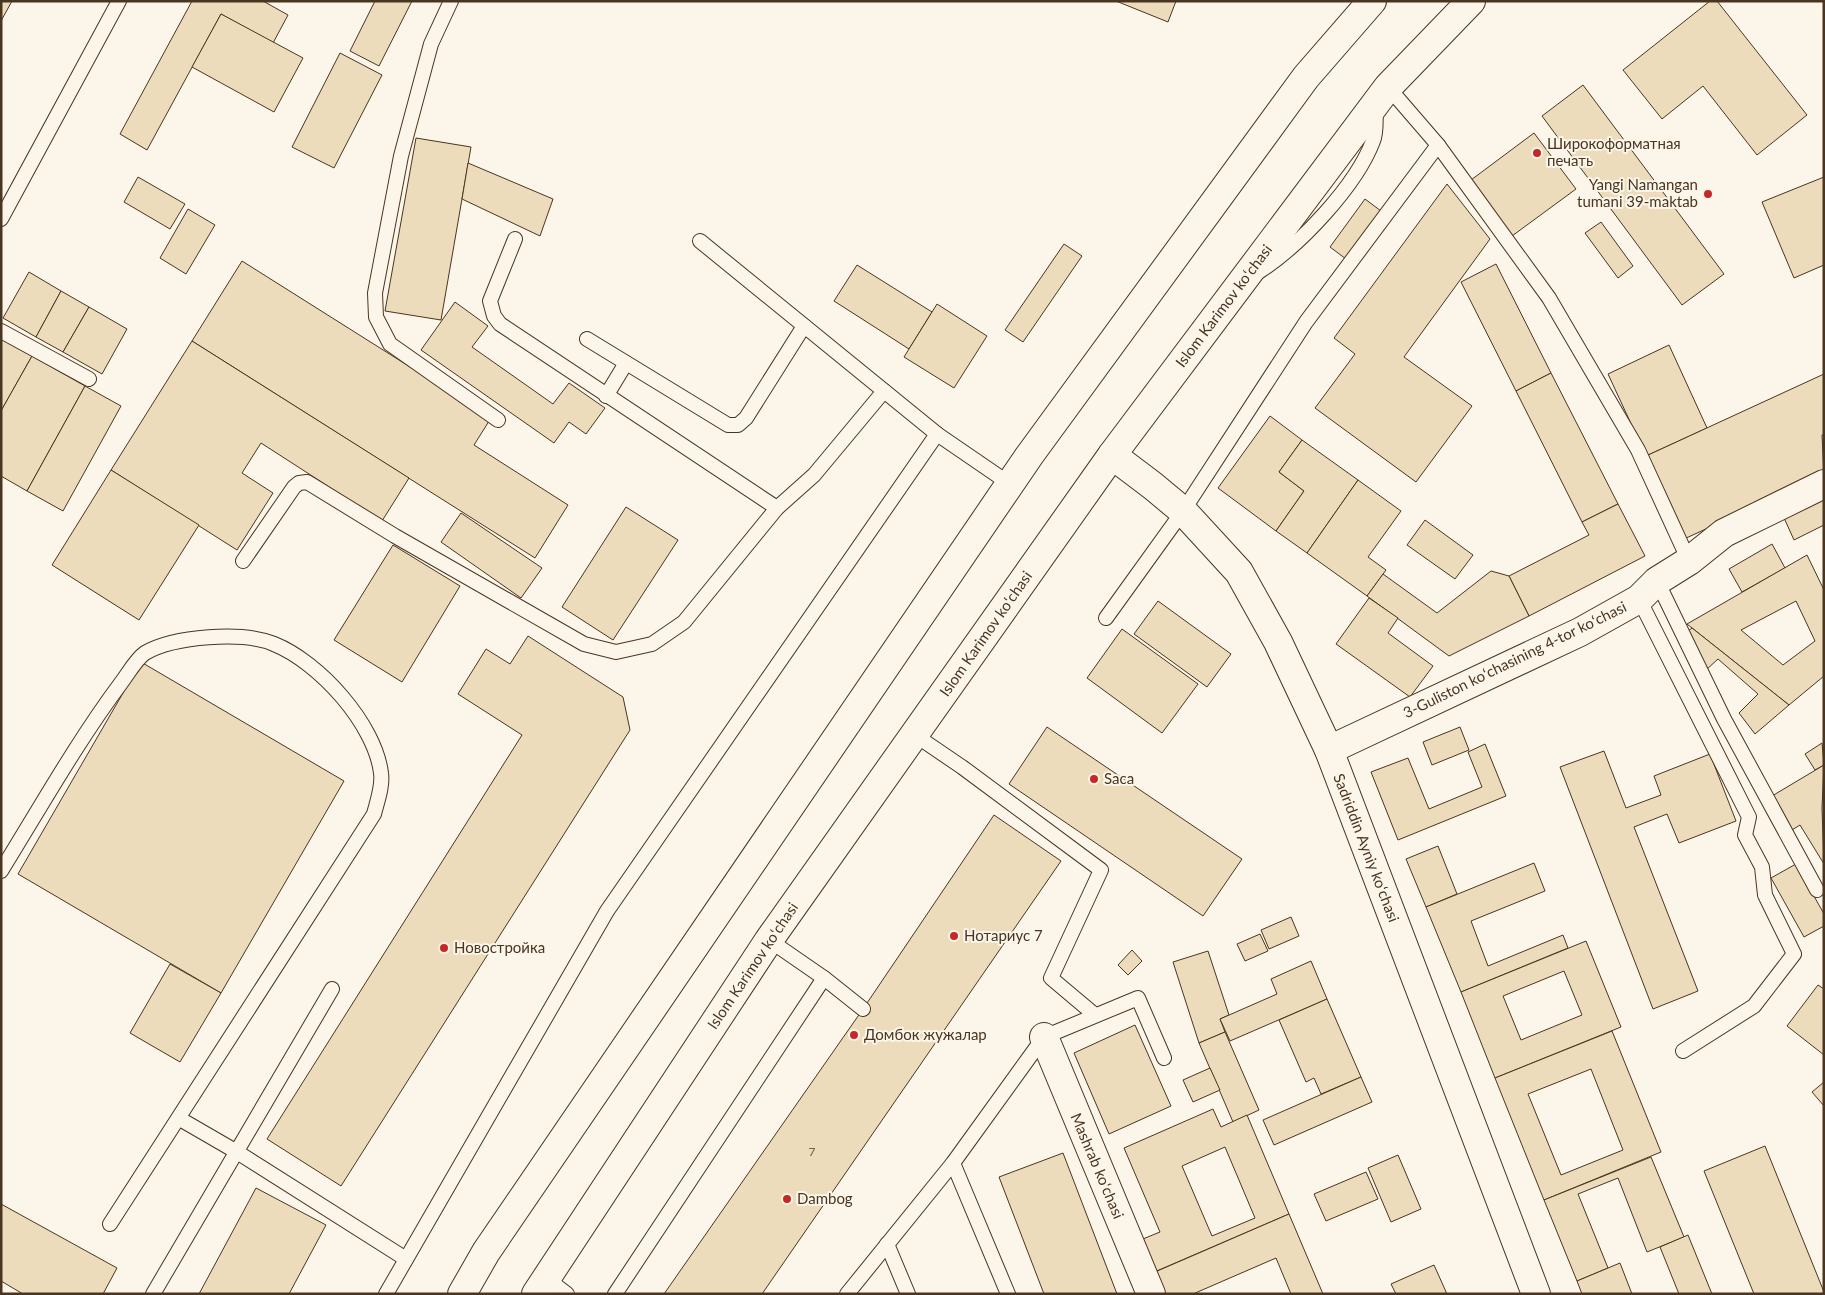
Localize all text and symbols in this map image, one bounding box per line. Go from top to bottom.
place label: Широкоформатная печать [1547,134,1681,169]
marker: Широкоформатная печать [1531,147,1543,159]
place label: Yangi Namangan tumani 39-maktab [1577,175,1698,210]
marker: Yangi Namangan tumani 39-maktab [1702,188,1714,200]
street label: Islom Karimov koʻchasi [1171,241,1275,370]
street label: Islom Karimov koʻchasi [935,567,1035,700]
street label: 3-Guliston koʻchasining 4-tor koʻchasi [1400,597,1629,721]
place label: Saca [1104,769,1134,787]
street label: Sadriddin Ayniy koʻchasi [1330,771,1404,924]
marker: Saca [1088,773,1100,785]
street label: Islom Karimov koʻchasi [703,899,801,1032]
place label: Нотариус 7 [964,926,1043,944]
marker: Нотариус 7 [948,930,960,942]
place label: Новостройка [454,938,545,956]
marker: Новостройка [438,942,450,954]
place label: Домбок жужалар [864,1025,987,1043]
marker: Домбок жужалар [848,1029,860,1041]
street label: Mashrab koʻchasi [1068,1110,1128,1221]
house number: 7 [809,1144,816,1159]
place label: Dambog [797,1189,853,1207]
marker: Dambog [781,1193,793,1205]

